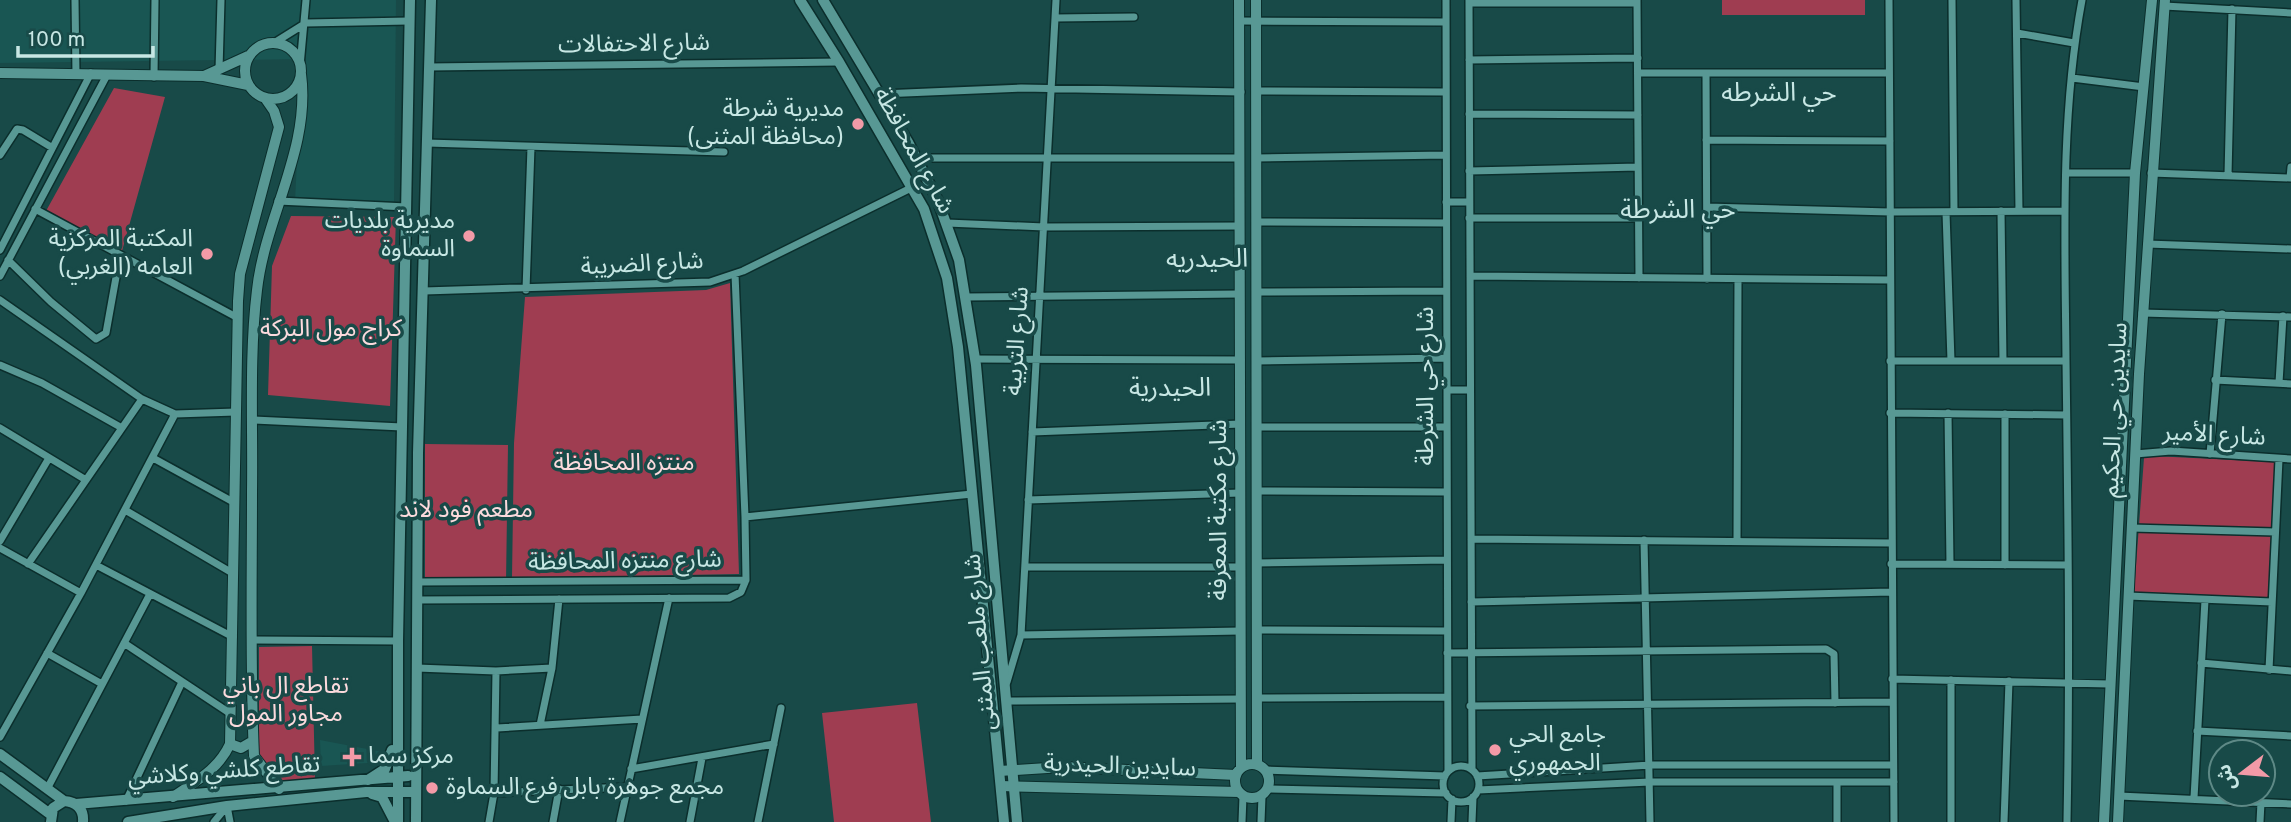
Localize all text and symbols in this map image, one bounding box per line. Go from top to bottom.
scale bar [18,14,152,58]
text: 100 m [28,27,85,54]
street label: شارع الاحتفالات [558,29,710,61]
district label: حي الشرطه [1721,78,1837,112]
street label: شارع المحافظة [866,83,960,219]
place label: مديرية شرطة (محافظة المثنى) [687,95,844,153]
marker: مديرية شرطة (محافظة المثنى) [850,116,866,132]
district label: حي الشرطة [1620,195,1736,229]
place label: مديرية بلديات السماوة [325,207,455,265]
place label: المكتبة المركزية العامه (الغربي) [49,225,193,285]
marker: مديرية بلديات السماوة [461,228,477,244]
district label: الحيدريه [1166,244,1248,277]
marker: المكتبة المركزية العامه (الغربي) [199,246,215,262]
street label: شارع الضريبة [580,247,704,283]
street label: شارع التربية [999,285,1037,397]
street label: شارع حي الشرطة [1412,307,1444,465]
park label: كراج مول البركة [260,315,403,345]
street label: سايدين حي الحكيم [2096,322,2137,498]
district label: الحيدرية [1129,373,1211,406]
street label: شارع الأمير [2161,417,2266,454]
street label: شارع مكتبة المعرفة [1205,419,1235,601]
park label: منتزه المحافظة [553,449,695,479]
park label: مطعم فود لاند [399,496,533,526]
street label: شارع منتزه المحافظة [528,545,722,579]
street label: شارع ملعب المثنى [958,552,1004,732]
park label: تقاطع ال باني مجاور المول [223,672,349,730]
place label: جامع الحي الجمهوري [1509,721,1606,781]
north arrow [2207,738,2277,808]
place label: مركز سما [368,742,454,772]
marker: جامع الحي الجمهوري [1487,742,1503,758]
marker: مركز سما [342,747,362,767]
street label: سايدين الحيدرية [1044,749,1196,785]
street label: تقاطع كلشي وكلاشي [127,750,321,795]
text: ش [2212,761,2243,793]
place label: مجمع جوهرة بابل فرع السماوة [446,773,724,803]
marker: مجمع جوهرة بابل فرع السماوة [424,780,440,796]

